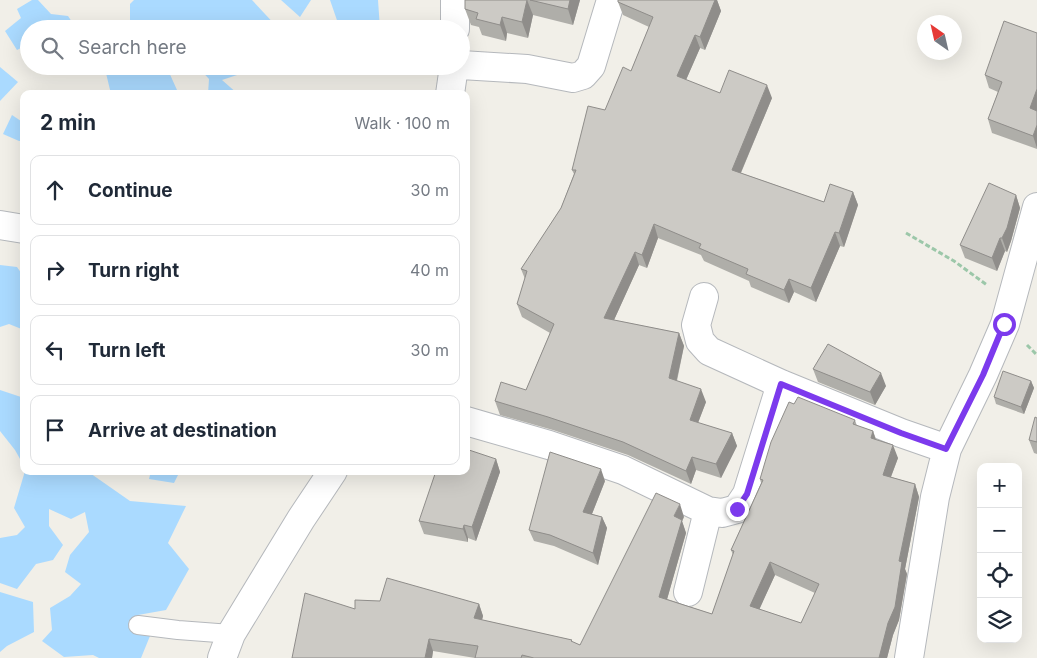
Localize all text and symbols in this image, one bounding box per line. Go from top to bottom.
north arrow [917,15,962,60]
search box [20,20,470,75]
icon: search [38,34,66,62]
text: Search here [78,36,187,59]
text: 2 min [40,110,96,135]
text: Walk · 100 m [355,113,450,133]
icon: ahead [41,176,69,204]
text: Continue [88,179,173,202]
text: 30 m [411,180,449,200]
icon: right [41,256,69,284]
text: Turn right [88,259,179,282]
text: 40 m [410,260,449,280]
route start [993,313,1016,336]
icon: left [41,336,69,364]
text: Turn left [88,339,166,362]
text: 30 m [411,340,449,360]
icon: arrive [41,416,69,444]
text: Arrive at destination [88,419,277,442]
map controls [977,463,1022,643]
button: + [977,463,1022,508]
route end [726,498,749,521]
button: − [977,508,1022,553]
button: locate [977,553,1022,598]
button: layers [977,598,1022,643]

